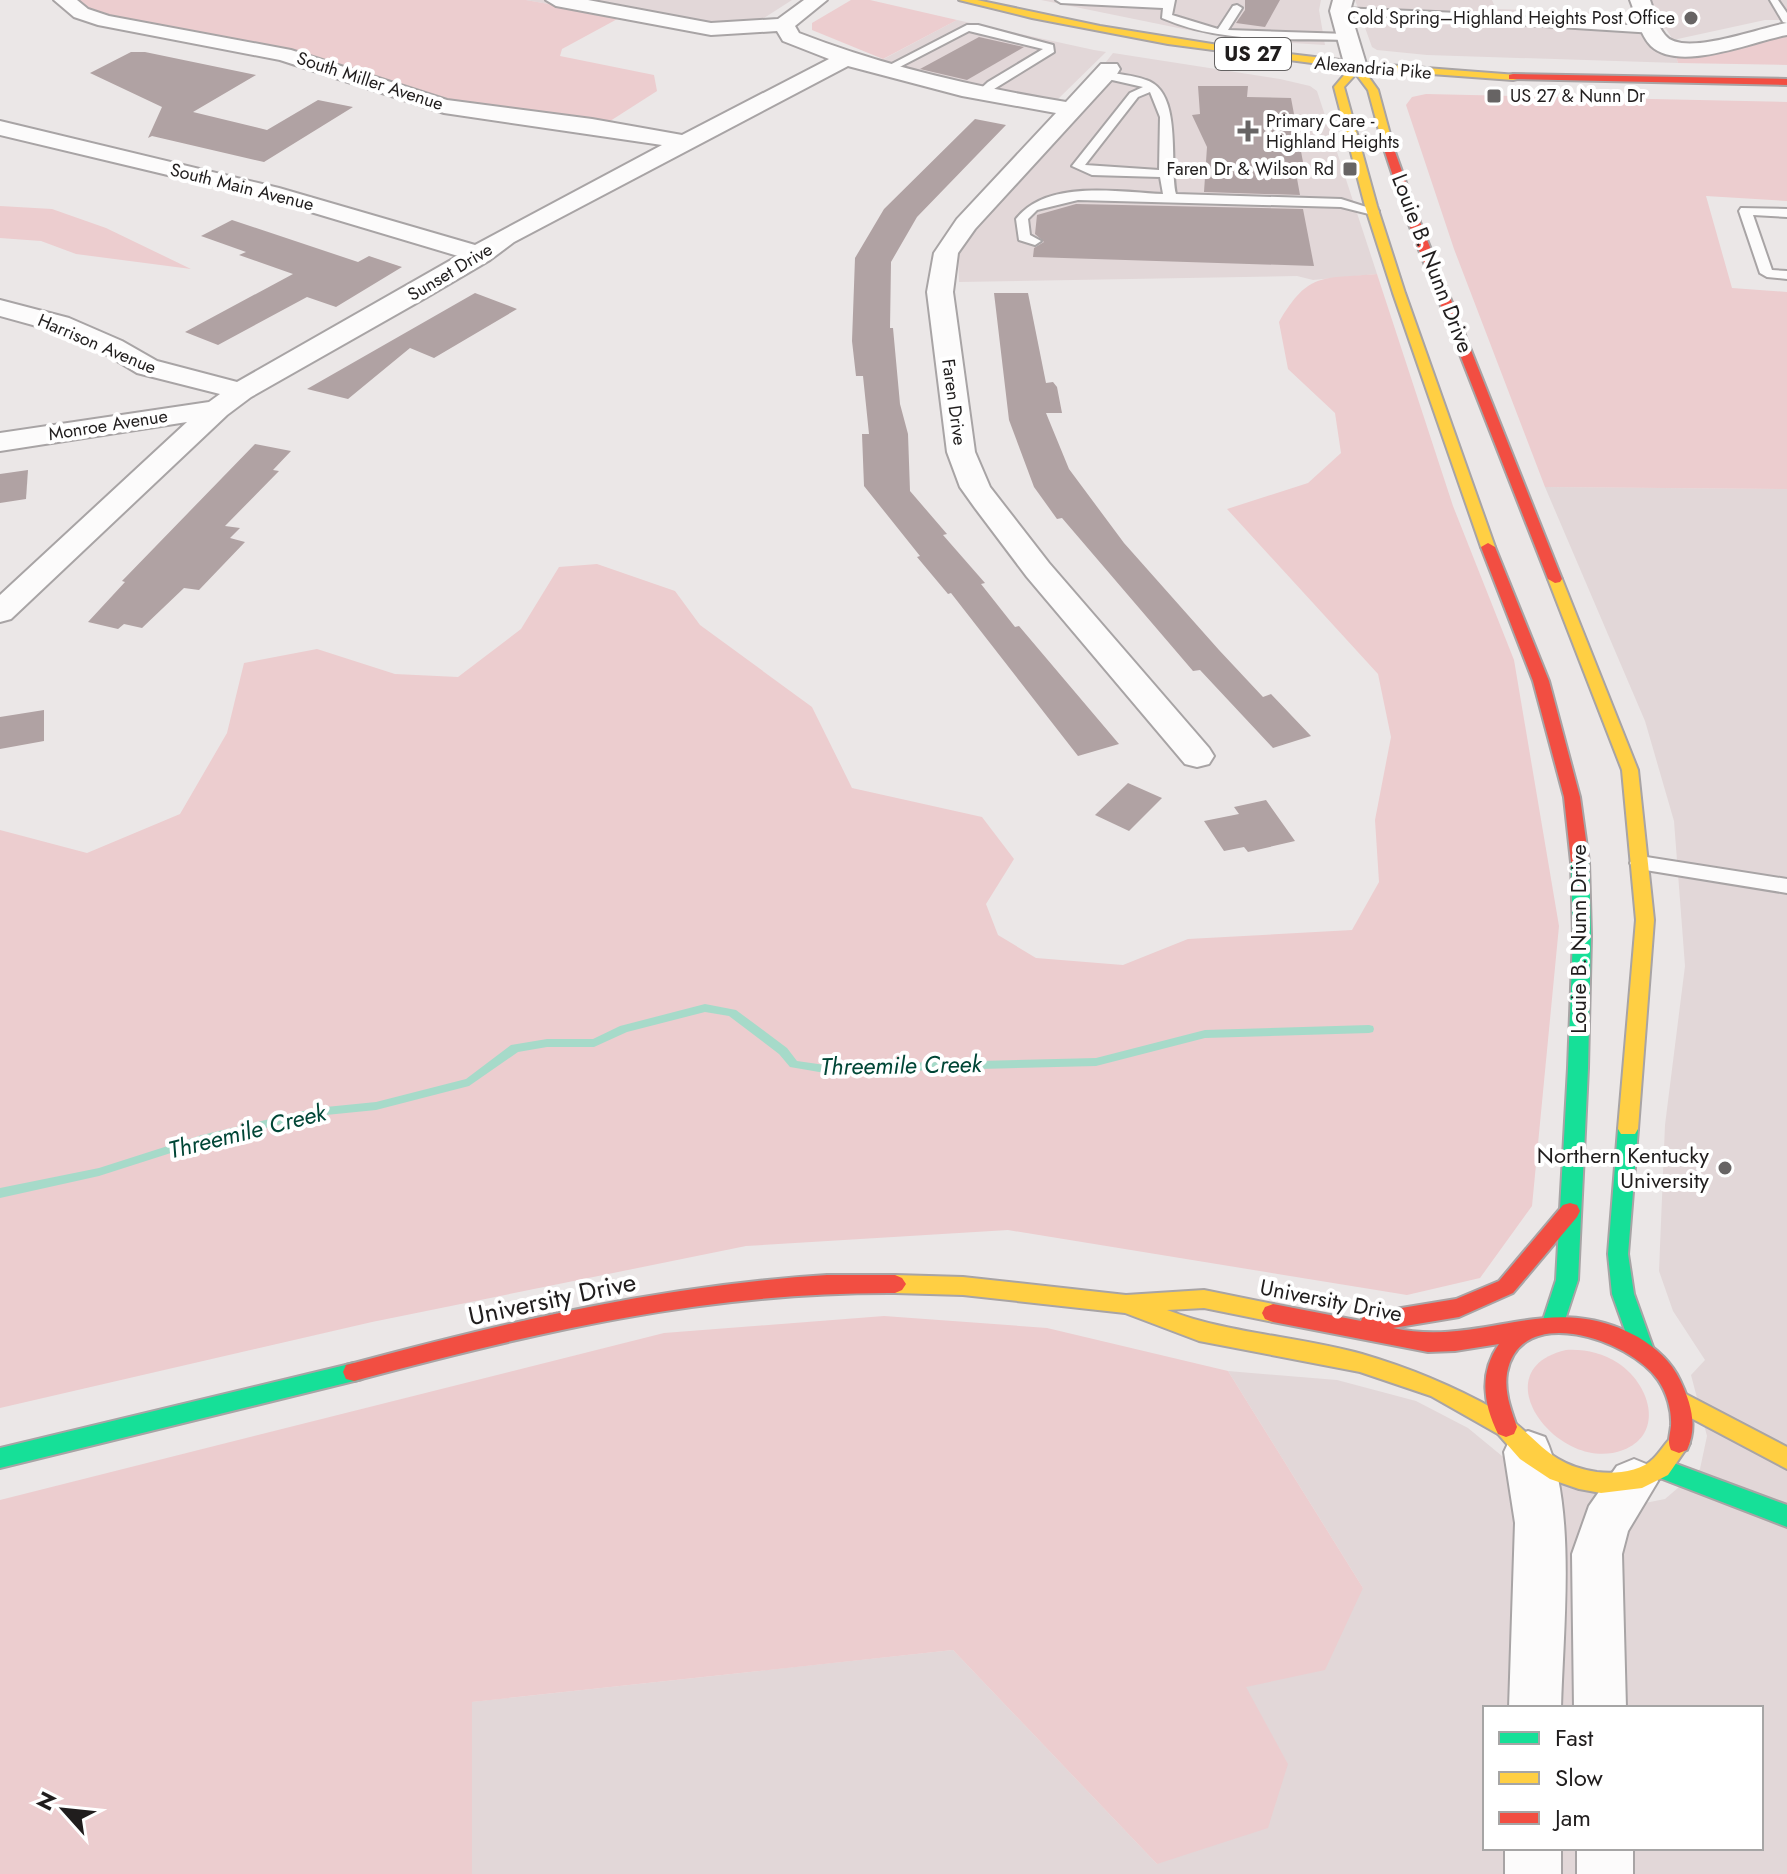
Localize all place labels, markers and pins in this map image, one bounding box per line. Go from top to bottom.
place label: Cold Spring–Highland Heights Post Office [1347,5,1675,31]
marker: Cold Spring–Highland Heights Post Office [1682,9,1700,27]
place label: US 27 & Nunn Dr [1510,83,1646,109]
marker: US 27 & Nunn Dr [1485,87,1503,105]
place label: Primary Care - Highland Heights [1266,108,1399,155]
marker: Primary Care - Highland Heights [1237,120,1259,142]
place label: Faren Dr & Wilson Rd [1167,156,1334,182]
marker: Faren Dr & Wilson Rd [1341,160,1359,178]
place label: Northern Kentucky University [1537,1139,1709,1196]
marker: Northern Kentucky University [1716,1159,1734,1177]

